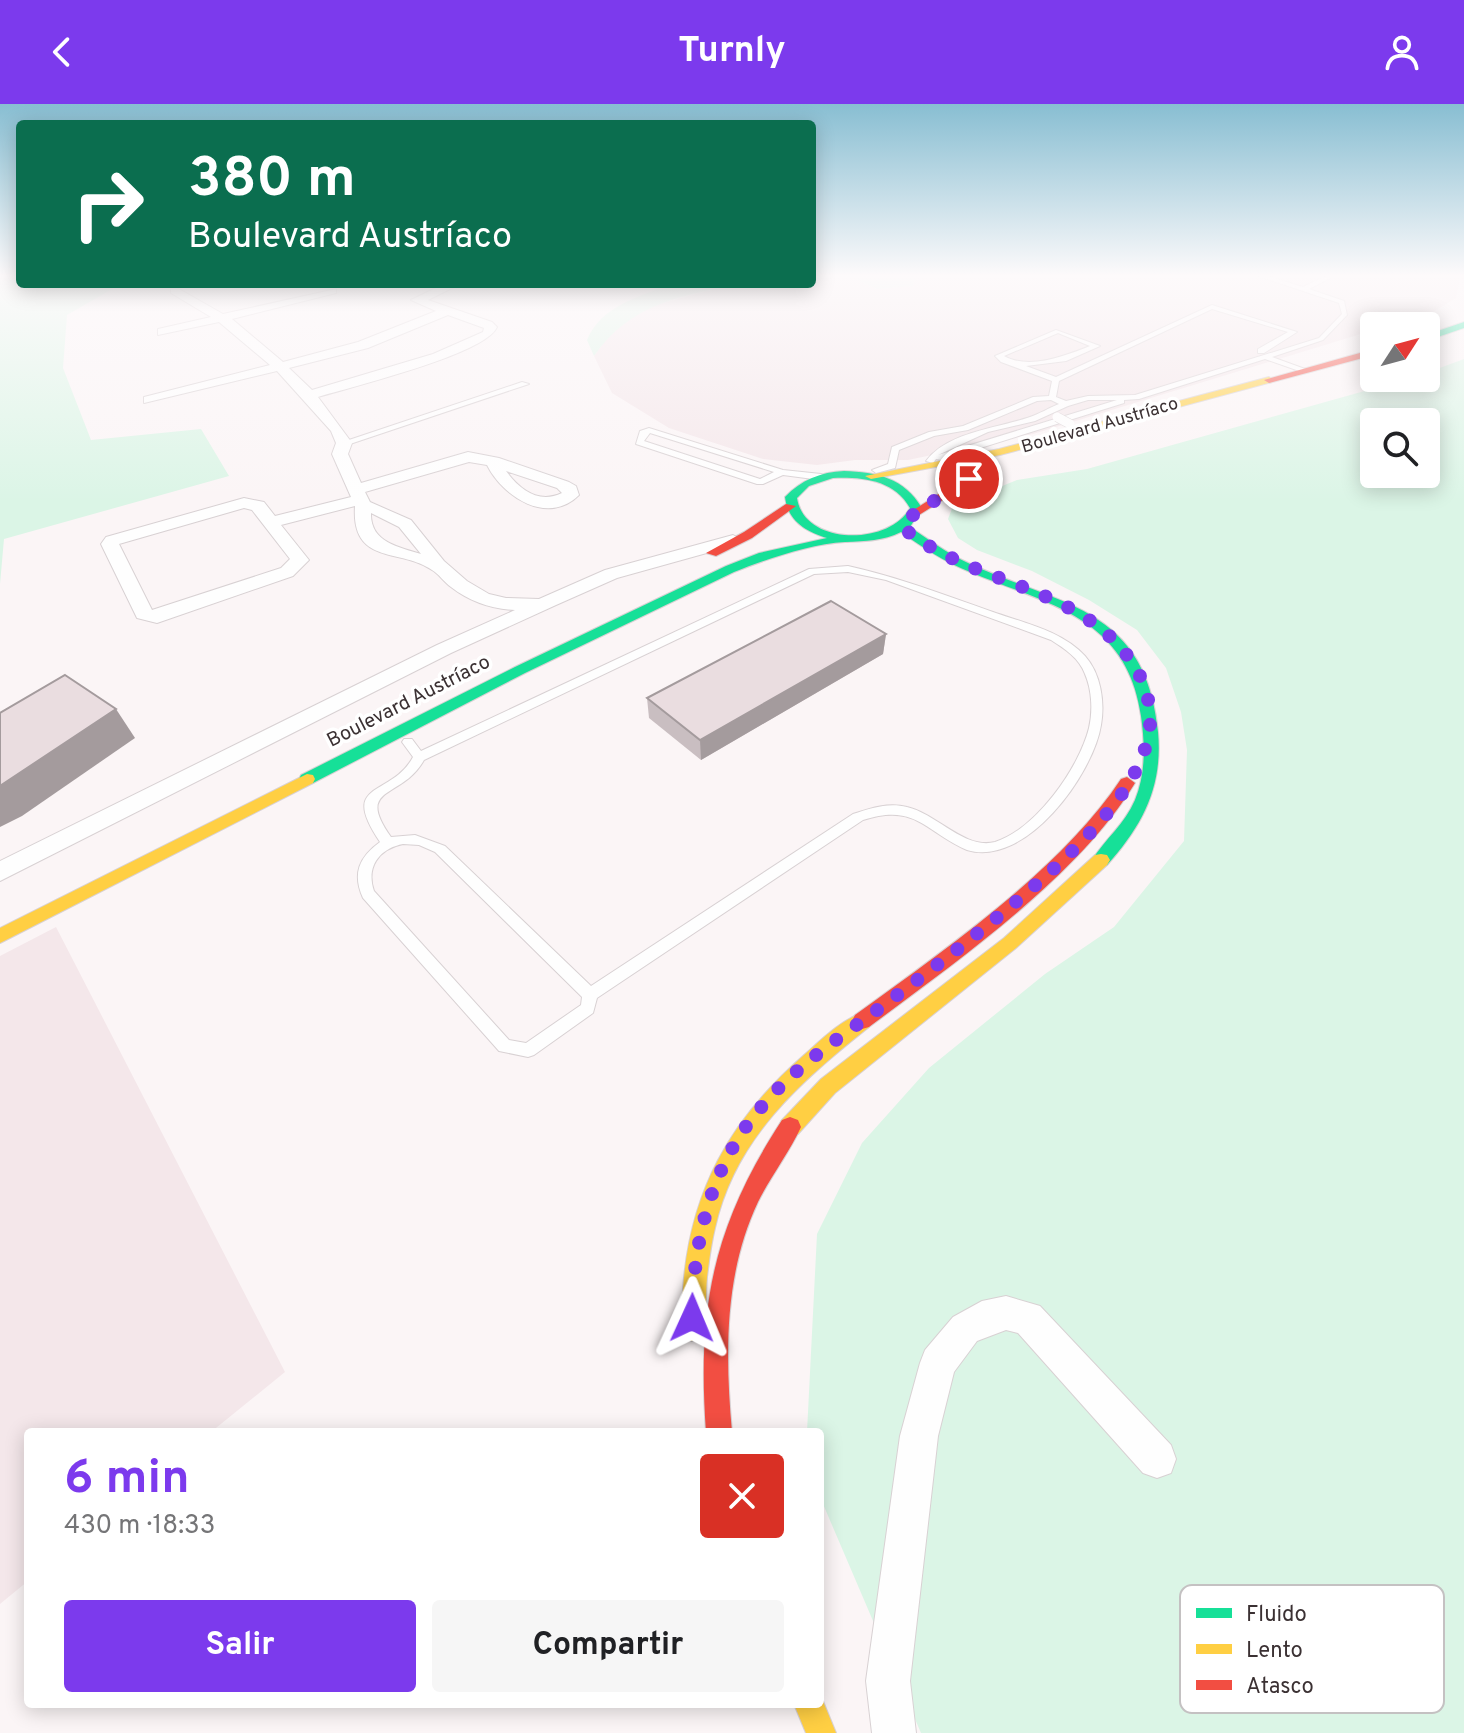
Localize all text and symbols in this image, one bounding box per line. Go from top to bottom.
text: Turnly [678,29,786,75]
icon: back [40,30,84,74]
icon: person [1380,30,1424,74]
text: 380 m [188,146,356,216]
icon: right [56,152,160,256]
text: Boulevard Austríaco [188,215,512,261]
north arrow [1360,312,1440,392]
map controls [1360,312,1440,488]
street label: Boulevard Austríaco [1019,393,1181,459]
button: search [1360,408,1440,488]
pin [935,445,1003,513]
icon: arrive [947,457,991,501]
street label: Boulevard Austríaco [323,650,495,754]
position arrow [650,1276,734,1360]
text: 6 min [64,1450,190,1510]
button: close [700,1454,784,1538]
text: 430 m · 18:33 [64,1510,215,1543]
legend [1180,1585,1444,1713]
button: Salir [64,1600,416,1692]
button: Compartir [432,1600,784,1692]
text: Fluido [1246,1602,1307,1629]
text: Lento [1246,1638,1303,1665]
text: Atasco [1246,1674,1314,1701]

